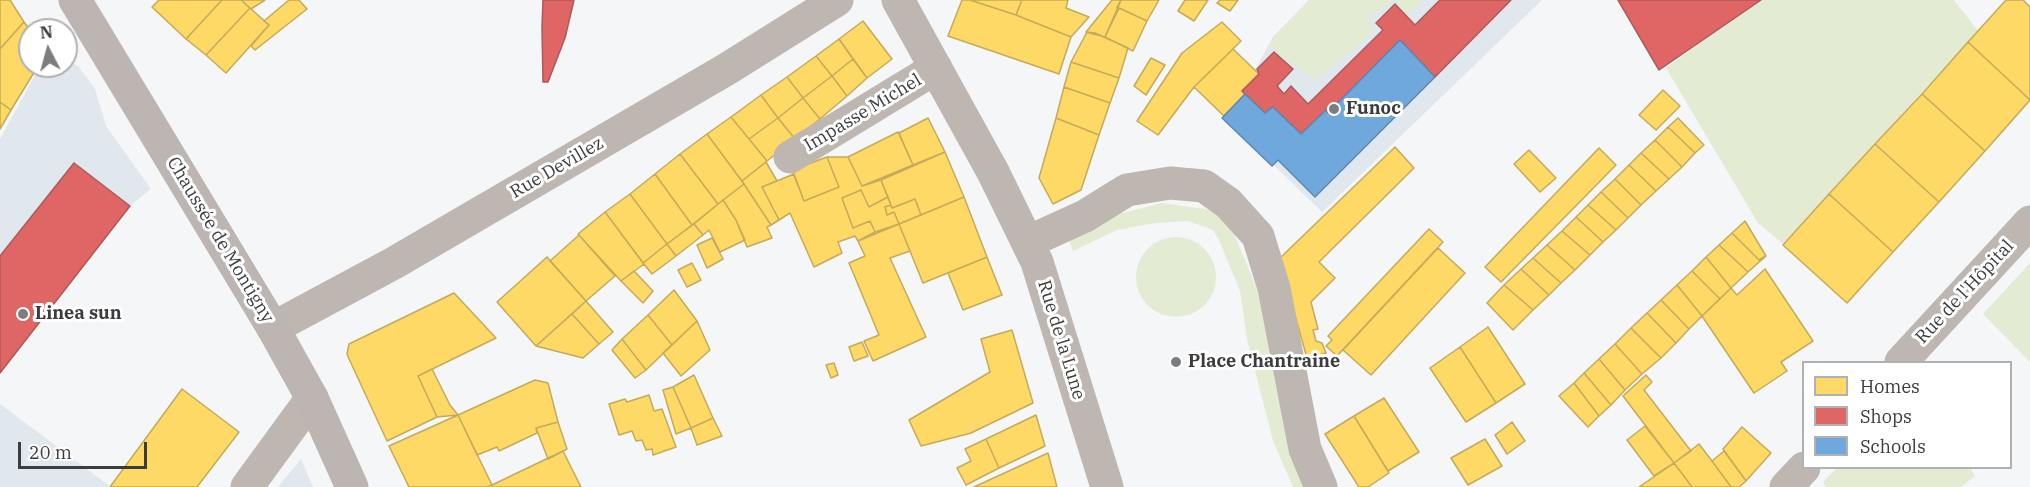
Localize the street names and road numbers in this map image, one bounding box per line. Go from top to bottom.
street label: Impasse Michel [801,70,925,156]
street label: Rue Devillez [507,133,607,203]
street label: Chaussée de Montigny [162,153,278,327]
street label: Rue de l'Hôpital [1911,236,2019,348]
street label: Rue de la Lune [1033,278,1089,402]

